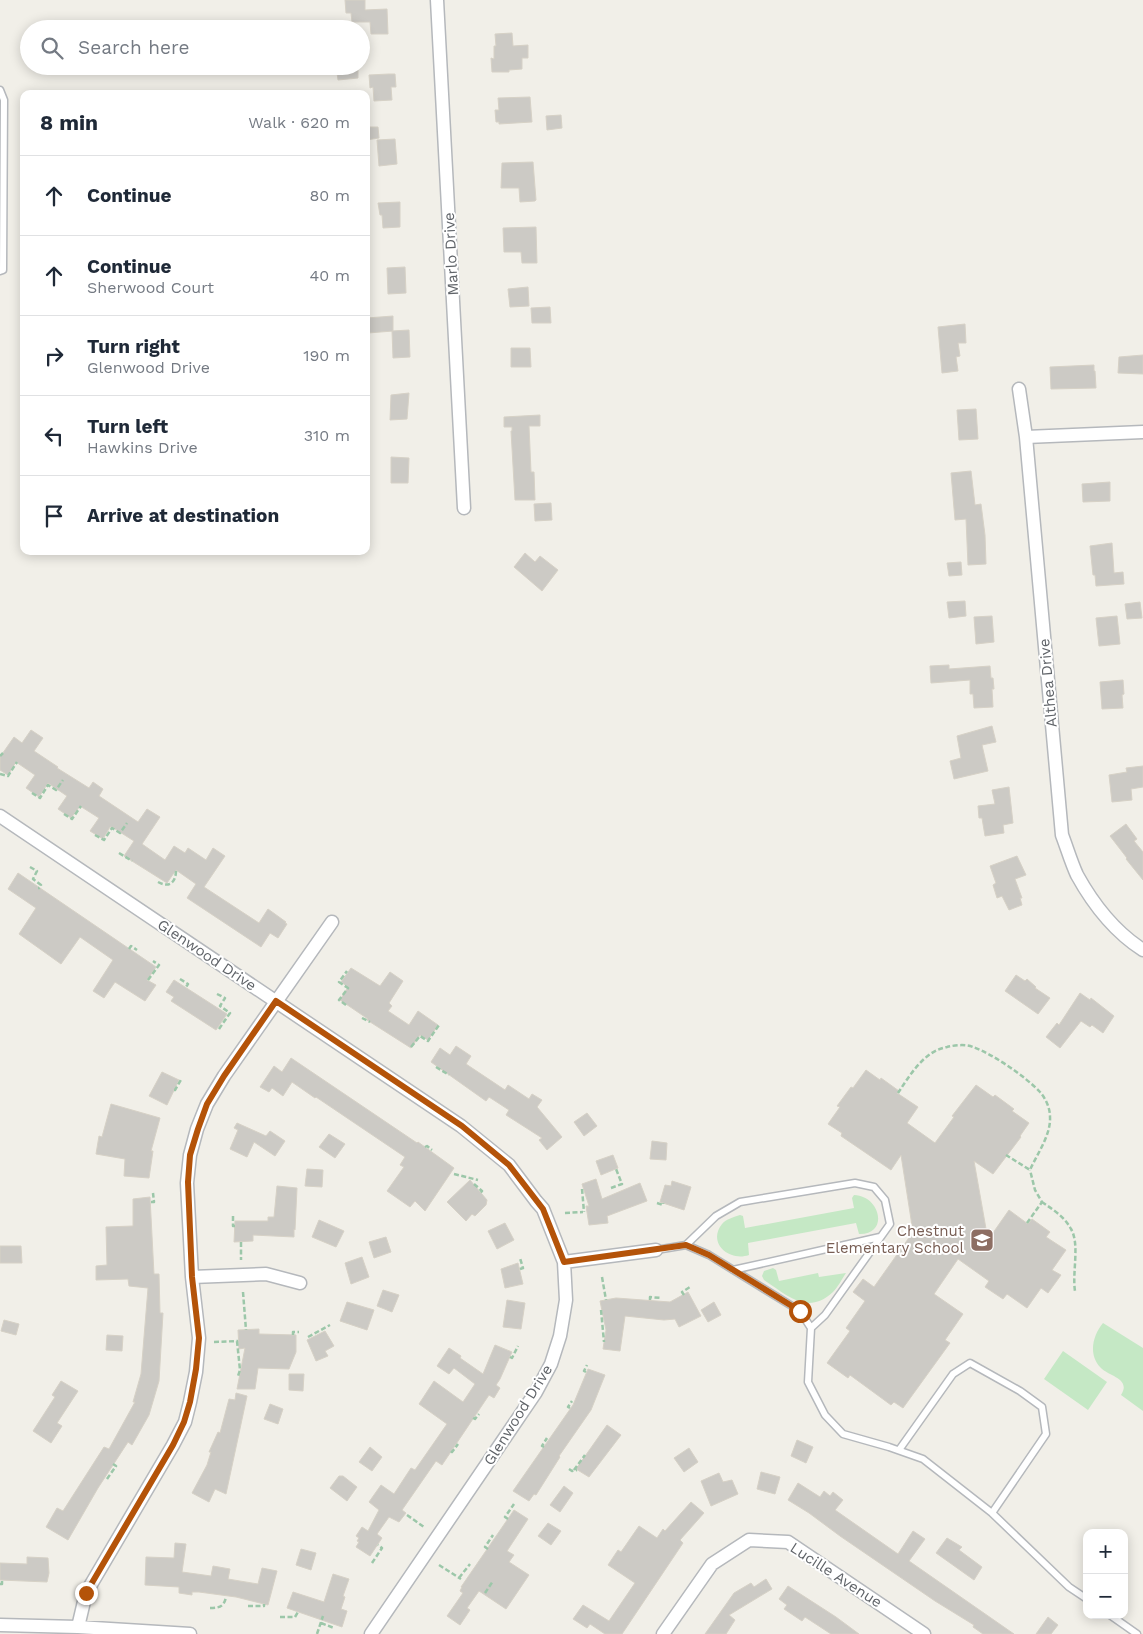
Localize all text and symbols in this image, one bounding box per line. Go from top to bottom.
search box [20,20,370,75]
icon: search [38,34,66,62]
text: Search here [78,36,189,59]
text: 8 min [40,110,98,135]
text: Walk · 620 m [248,113,350,132]
icon: ahead [40,182,68,210]
text: Continue [87,184,171,207]
text: 80 m [309,186,350,205]
street label: Marlo Drive [440,212,462,296]
text: Continue [87,255,171,278]
icon: ahead [40,262,68,290]
text: 40 m [310,266,350,285]
text: Sherwood Court [87,278,214,297]
text: Turn right [87,335,180,358]
icon: right [40,342,68,370]
text: 190 m [303,346,350,365]
text: Glenwood Drive [87,358,210,377]
text: Turn left [87,415,168,438]
icon: left [40,422,68,450]
text: 310 m [304,426,350,445]
text: Hawkins Drive [87,438,198,457]
icon: arrive [40,502,68,530]
text: Arrive at destination [87,504,279,527]
street label: Althea Drive [1035,638,1061,728]
street label: Glenwood Drive [154,915,260,995]
place label: Chestnut Elementary School [826,1222,965,1257]
school or university icon: Chestnut Elementary School [969,1227,995,1253]
route start [789,1300,812,1323]
street label: Glenwood Drive [480,1361,556,1469]
map controls [1083,1529,1128,1619]
button: + [1083,1529,1128,1574]
street label: Lucille Avenue [787,1539,885,1611]
button: − [1083,1574,1128,1619]
route end [75,1582,98,1605]

